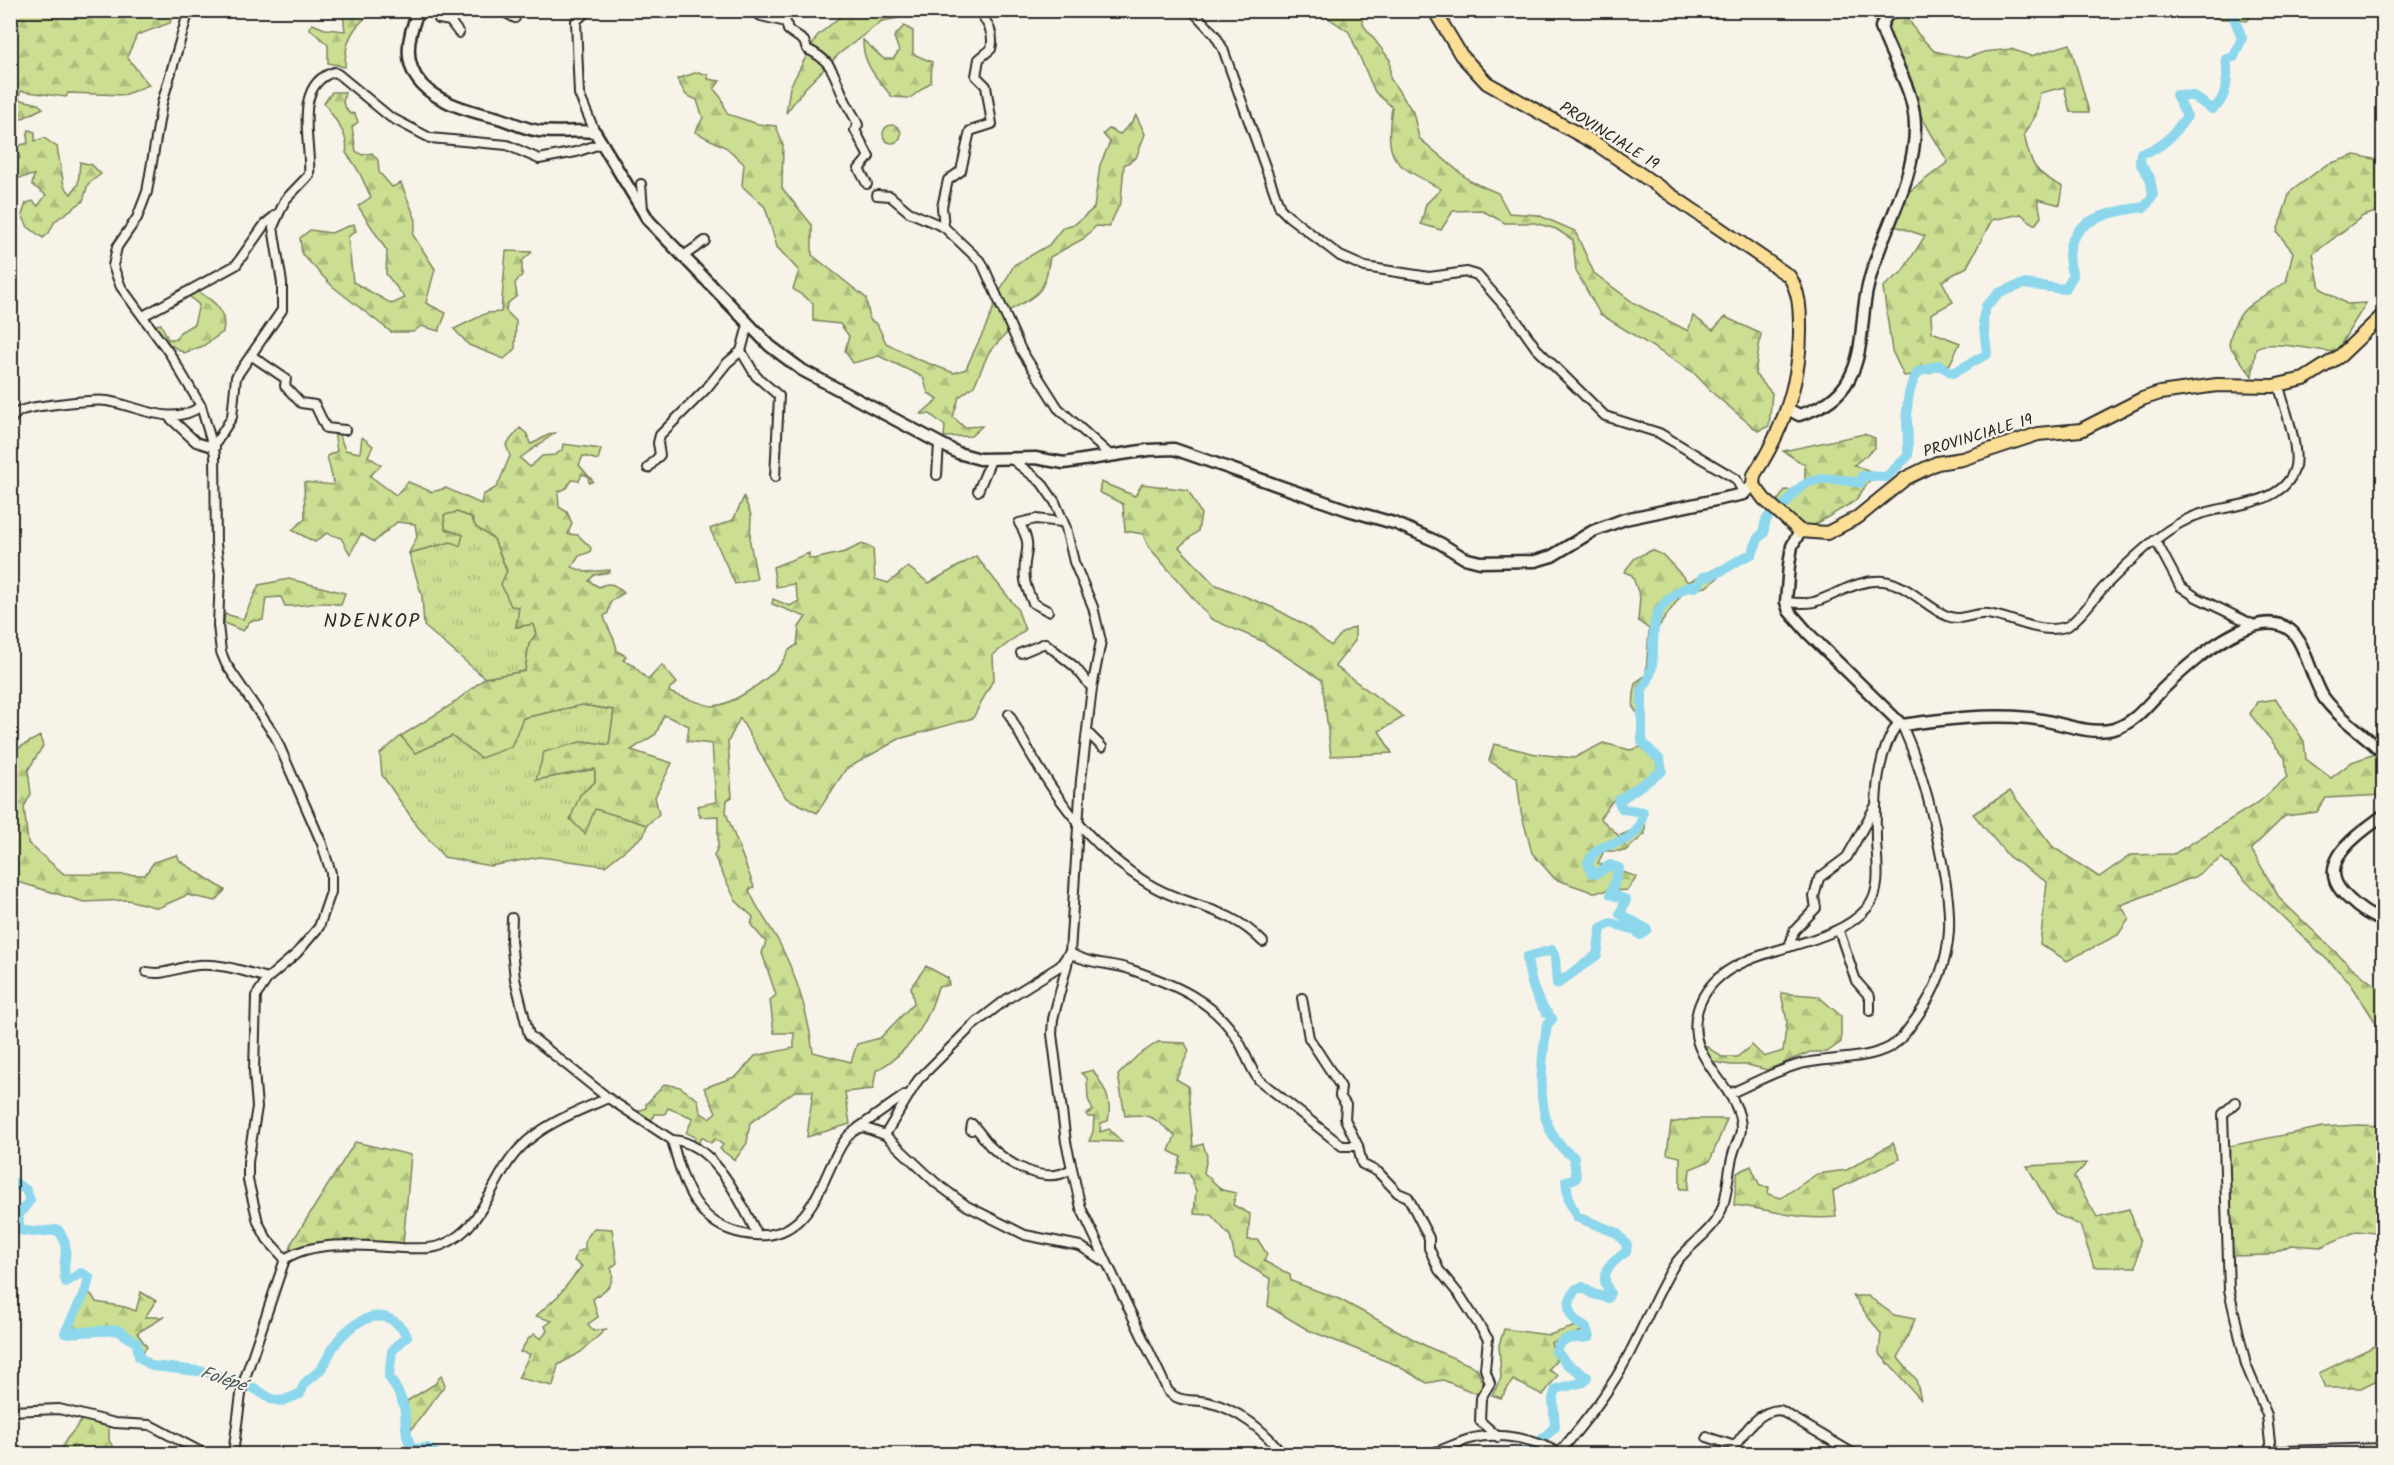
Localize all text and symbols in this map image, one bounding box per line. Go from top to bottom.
street label: PROVINCIALE 19 [1554,95,1664,177]
street label: PROVINCIALE 19 [1920,407,2036,465]
district label: NDENKOP [323,606,421,638]
water label: Folépé [196,1359,253,1402]

